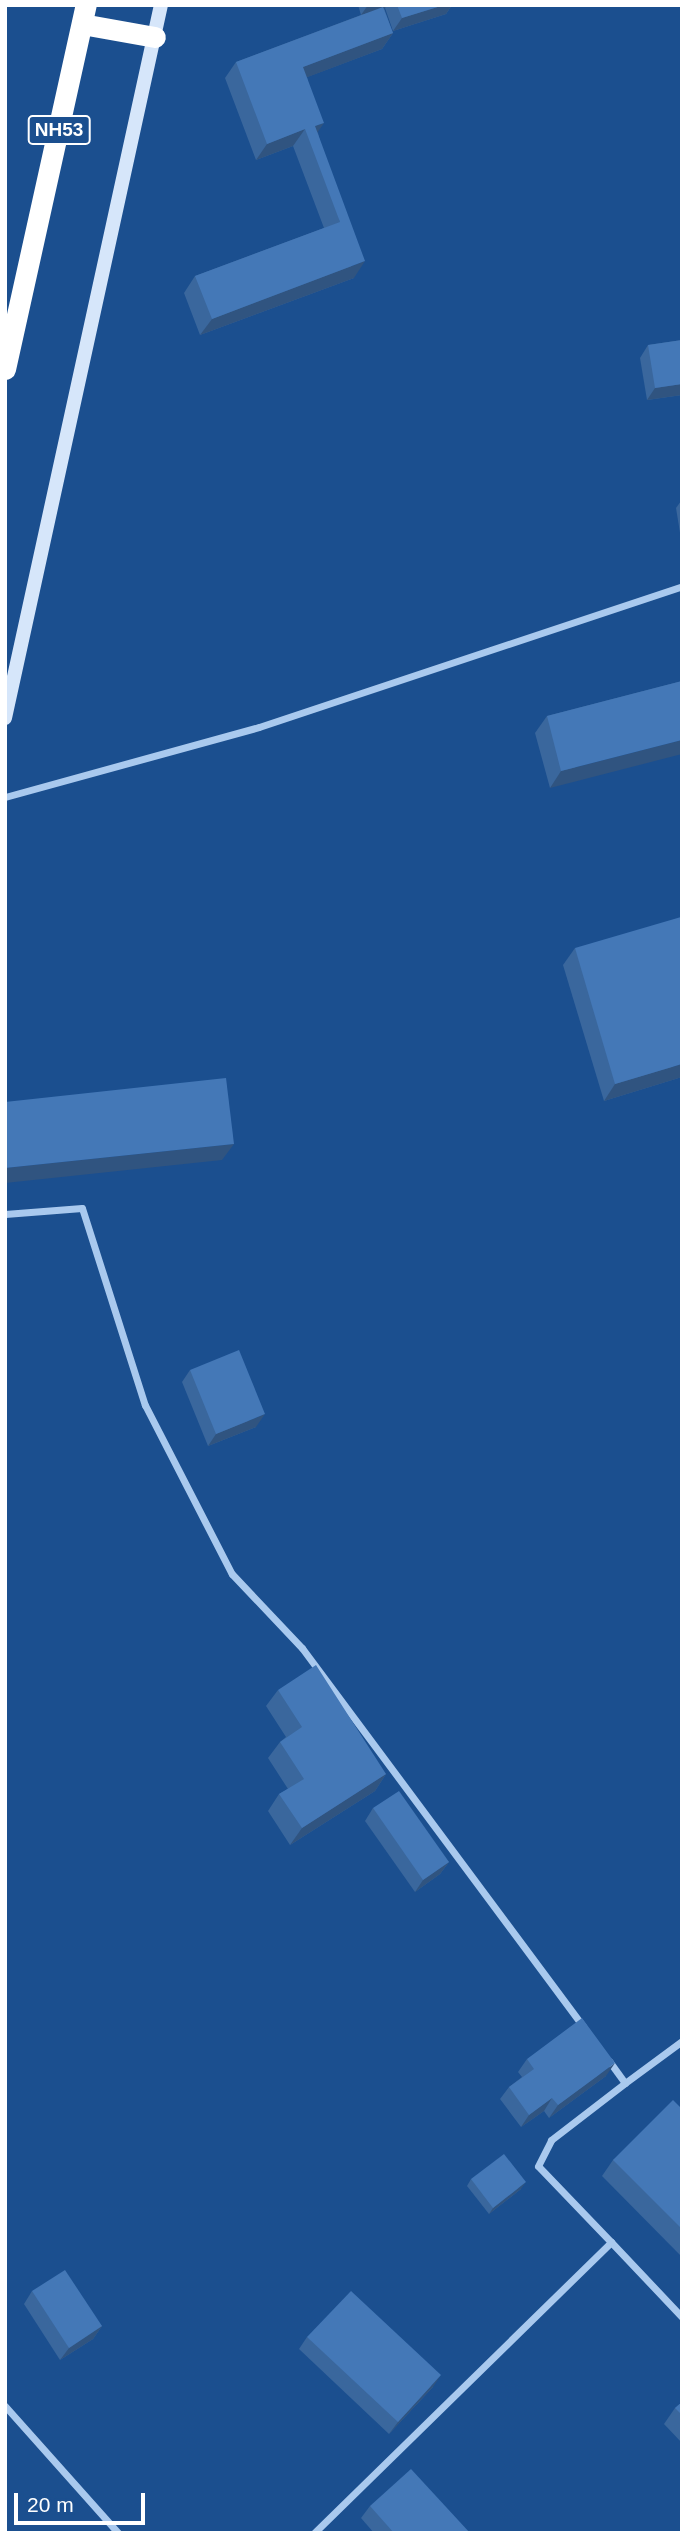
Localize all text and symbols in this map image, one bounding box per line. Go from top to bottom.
road number: NH53 [28,114,90,146]
scale bar [18,2478,149,2522]
text: 20 m [27,2493,74,2516]

